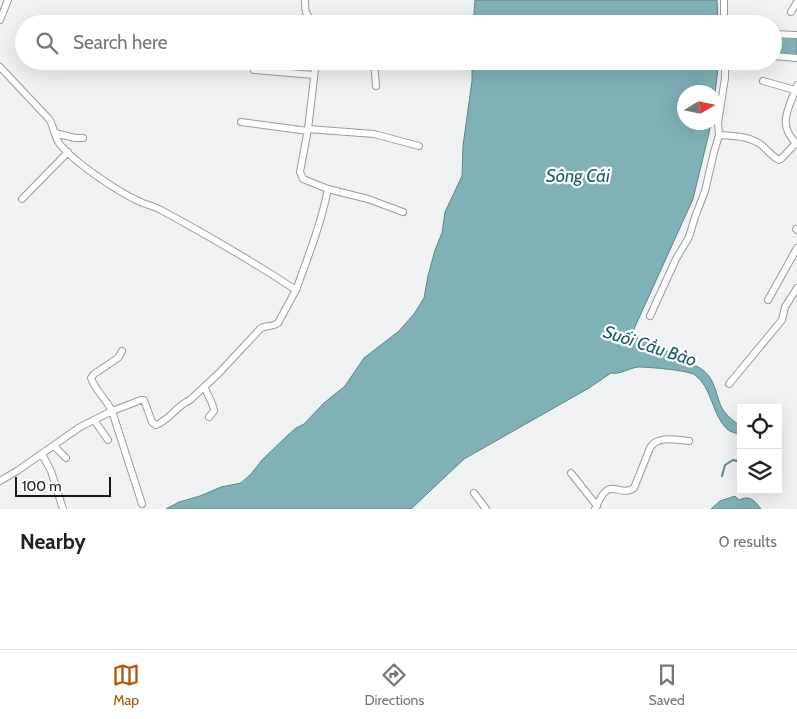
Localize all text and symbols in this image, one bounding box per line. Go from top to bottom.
search box [15,15,782,70]
icon: search [33,29,61,57]
text: Search here [73,31,167,54]
north arrow [677,85,722,130]
water label: Sông Cái [546,165,611,187]
water label: Suối Cầu Bào [601,321,699,371]
map controls [737,404,782,494]
button: locate [737,404,782,449]
button: layers [737,449,782,494]
scale bar [15,474,111,497]
text: 100 m [22,477,62,495]
text: Nearby [20,529,86,554]
text: 0 results [718,532,777,551]
tab: Map [112,661,140,709]
tab: Directions [364,661,424,709]
tab: Saved [648,661,685,709]

